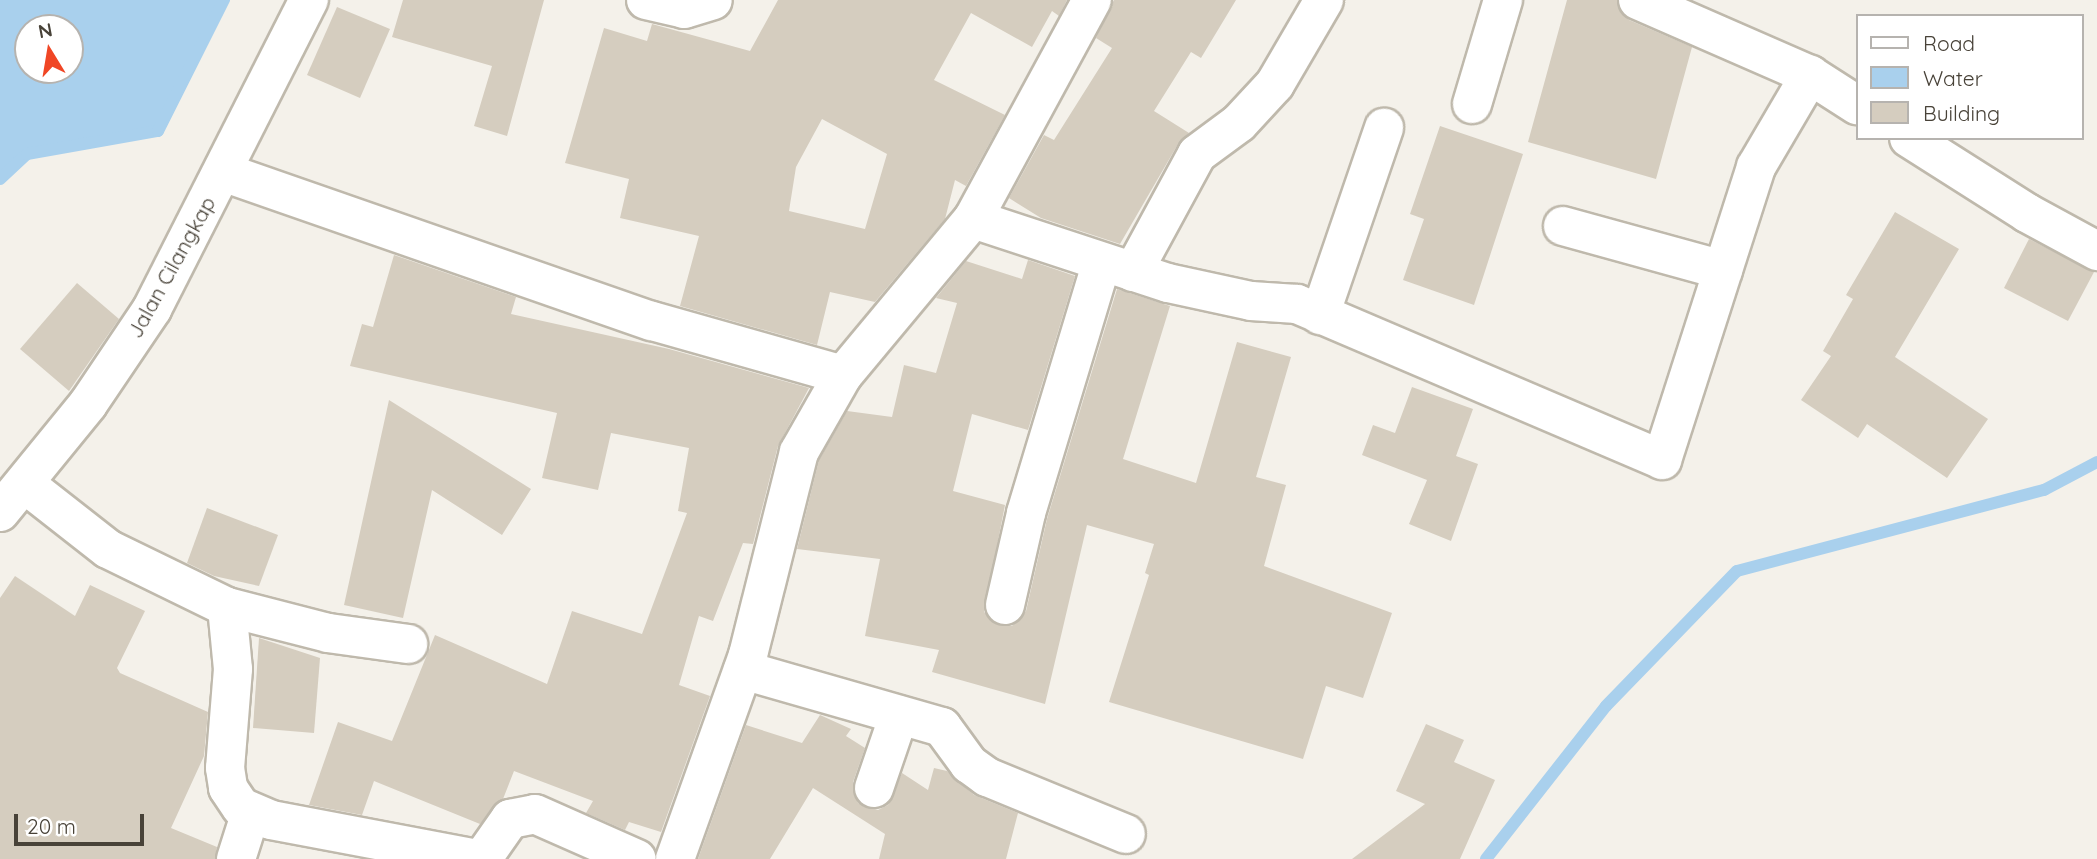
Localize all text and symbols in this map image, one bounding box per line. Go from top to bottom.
north arrow [14,14,84,84]
legend [1856,14,2083,140]
text: N [36,17,55,43]
text: Road [1923,30,1975,56]
text: Water [1923,65,1983,91]
text: Building [1923,100,2000,126]
street label: Jalan Cilangkap [122,192,220,342]
scale bar [18,800,147,844]
text: 20 m [27,813,76,839]

